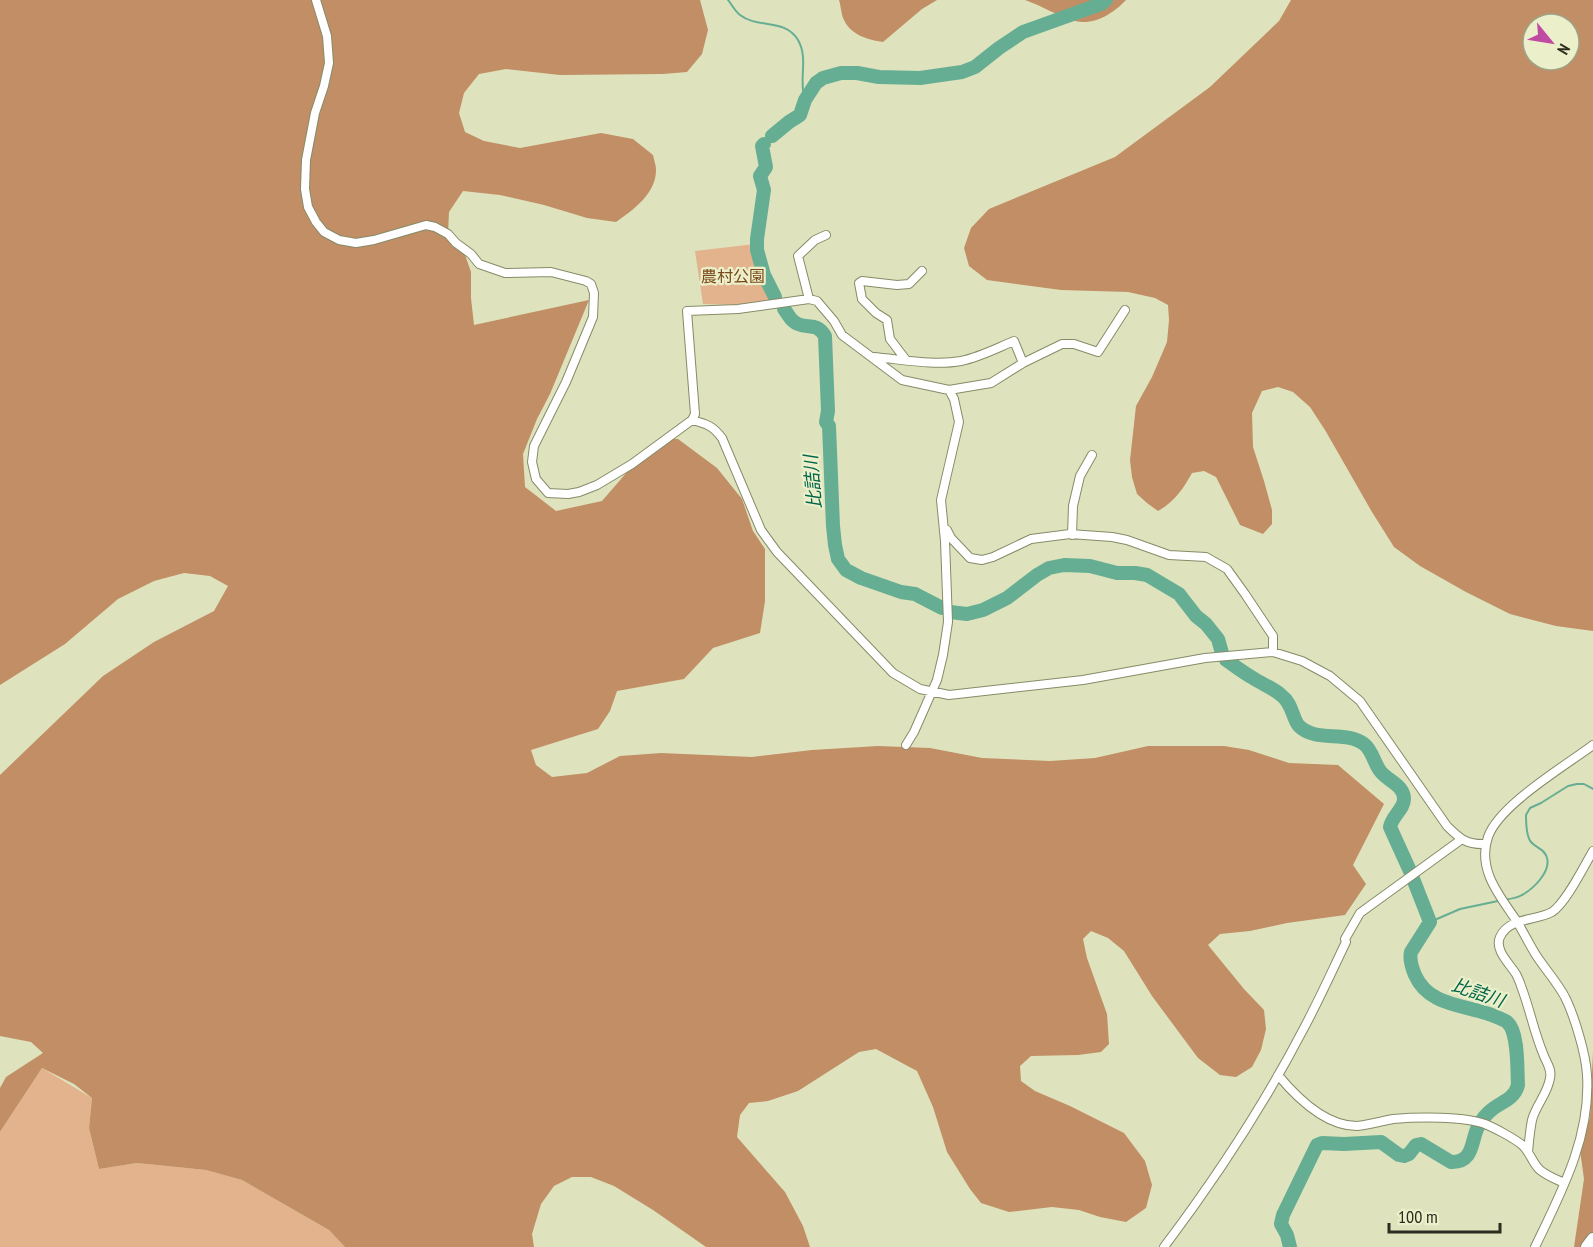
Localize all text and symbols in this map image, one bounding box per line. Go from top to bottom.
north arrow [1521,12,1581,72]
text: N [1553,41,1575,58]
park label: 農村公園 [701,266,765,286]
water label: 比詰川 [799,452,826,510]
water label: 比詰川 [1449,973,1509,1013]
scale bar [1389,1196,1500,1234]
text: 100 m [1398,1205,1438,1228]

